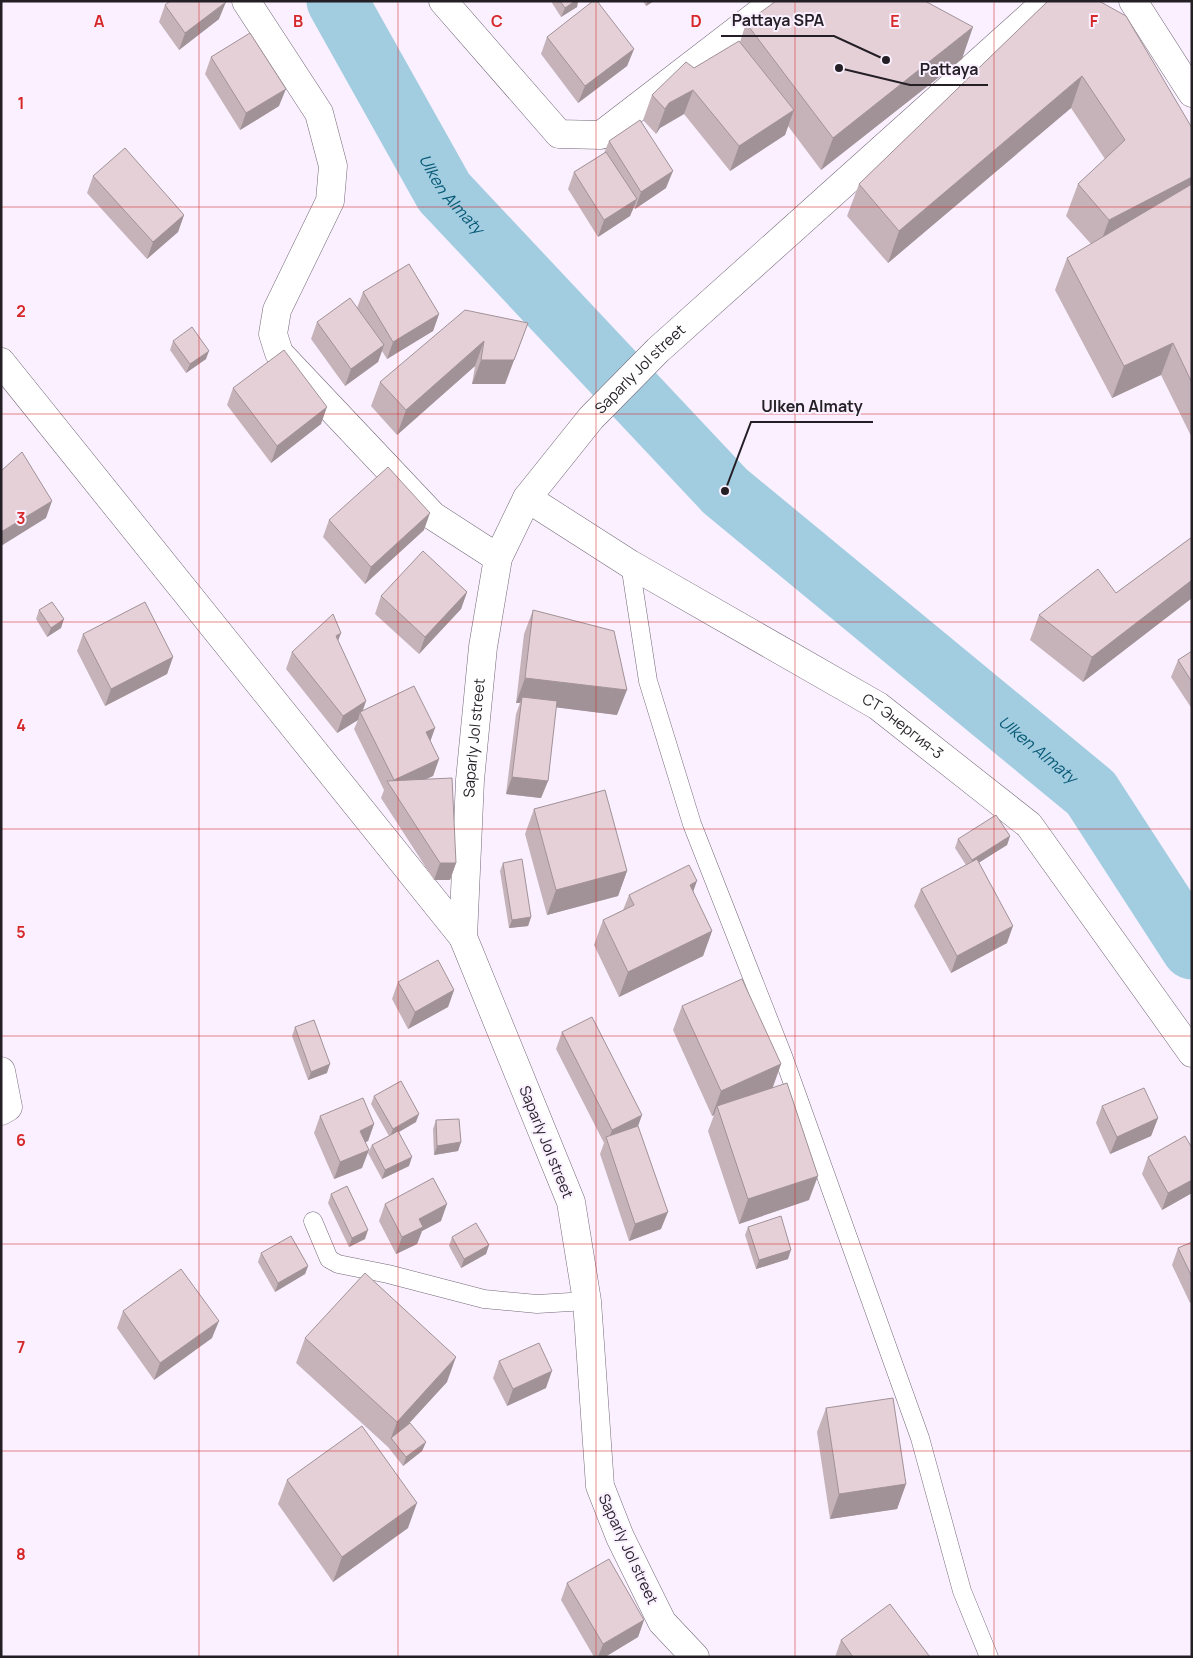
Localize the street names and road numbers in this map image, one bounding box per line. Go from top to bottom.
street label: Saparly Jol street [590,319,690,418]
street label: Saparly Jol street [458,677,490,798]
street label: СТ Энергия-3 [859,688,948,764]
street label: Saparly Jol street [514,1082,579,1201]
street label: Saparly Jol street [594,1490,663,1607]

